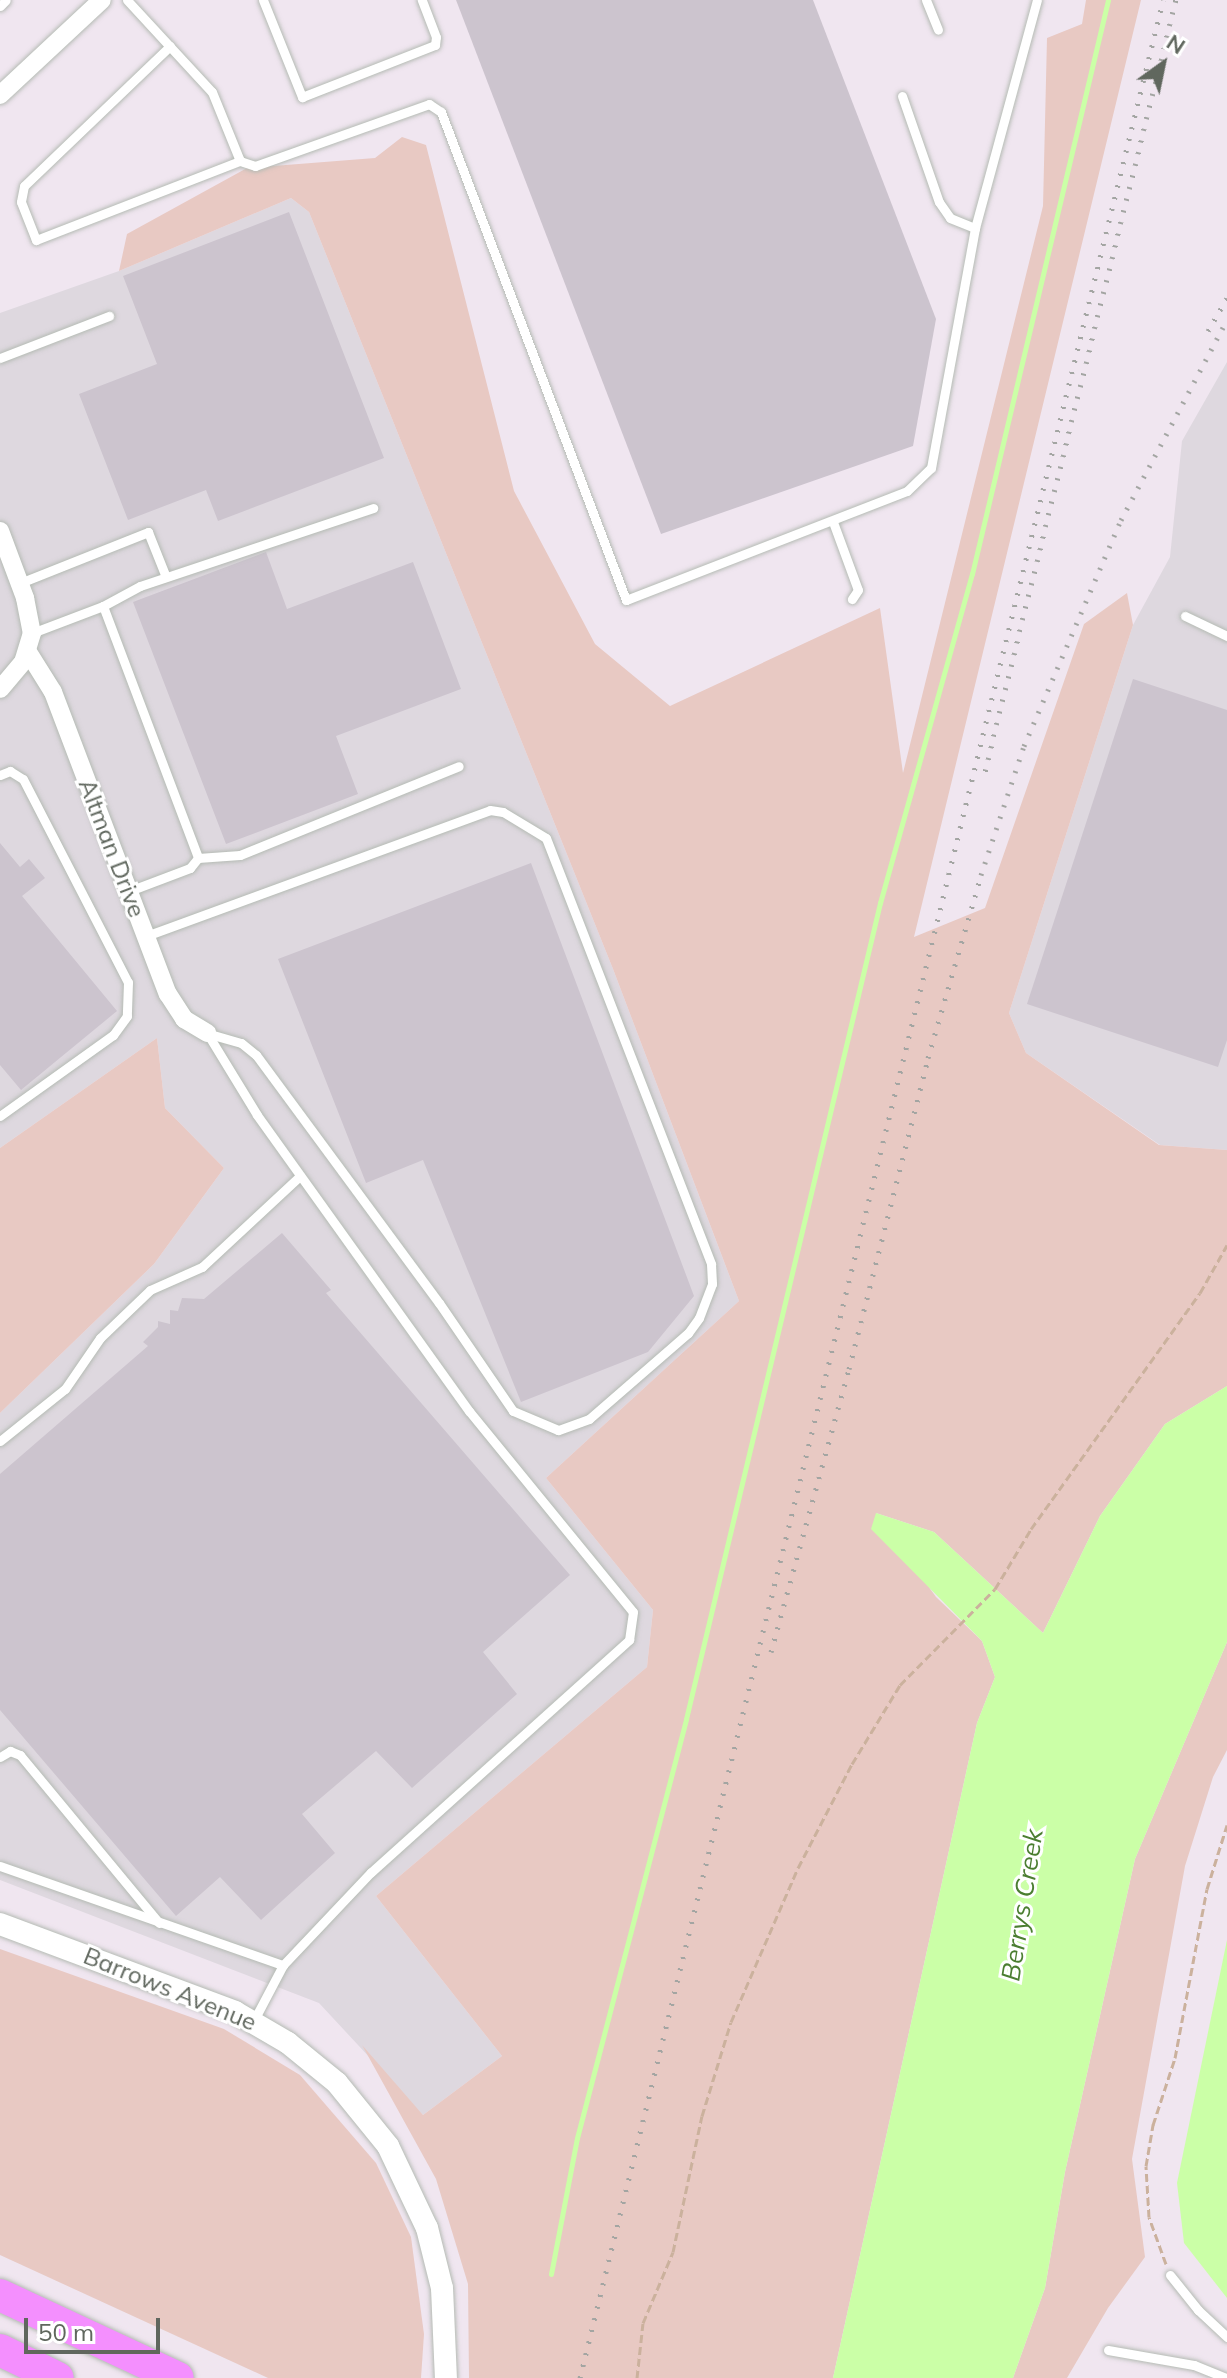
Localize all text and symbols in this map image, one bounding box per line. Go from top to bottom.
north arrow [1123,24,1203,104]
text: N [1161,28,1191,60]
street label: Altman Drive [72,775,152,921]
water label: Berrys Creek [995,1827,1049,1983]
street label: Barrows Avenue [79,1941,261,2037]
scale bar [28,2302,164,2352]
text: 50 m [38,2317,94,2347]

